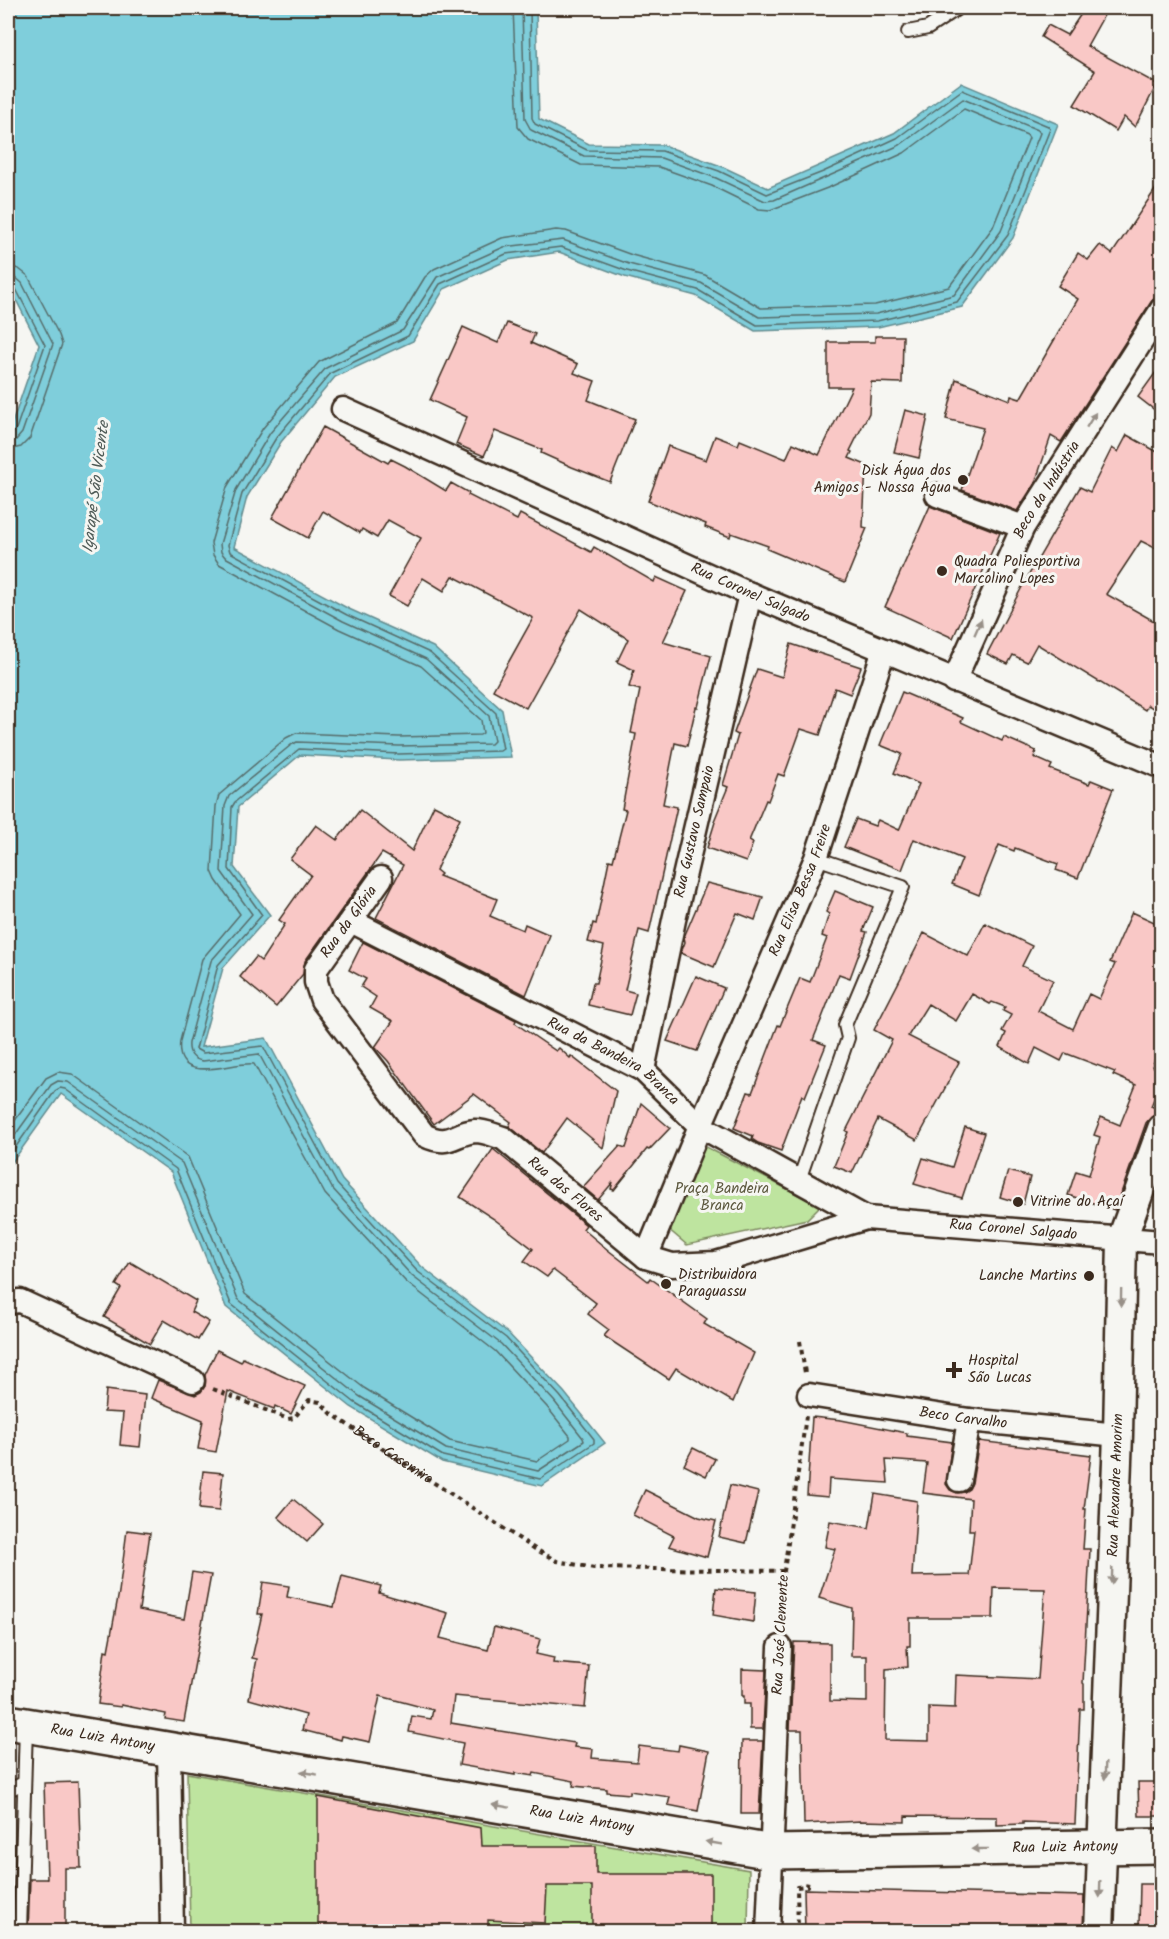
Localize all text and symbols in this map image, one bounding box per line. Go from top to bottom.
one-way arrow [1086,412,1097,428]
water label: Igarapé São Vicente [76,418,117,554]
street label: Beco da Indústria [1007,436,1087,542]
place label: Disk Água dos Amigos - Nossa Água [814,459,952,500]
marker: Disk Água dos Amigos - Nossa Água [956,473,970,487]
place label: Quadra Poliesportiva Marcolino Lopes [954,550,1080,591]
street label: Rua Coronel Salgado [687,557,814,630]
marker: Quadra Poliesportiva Marcolino Lopes [935,564,949,578]
one-way arrow [973,618,983,636]
street label: Rua Gustavo Sampaio [668,763,722,900]
street label: Rua Elisa Bessa Freire [763,821,838,961]
street label: Rua da Glória [314,881,384,963]
street label: Rua da Bandeira Branca [543,1011,685,1111]
street label: Rua das Flores [522,1151,609,1229]
park label: Praça Bandeira Branca [675,1177,769,1218]
place label: Vitrine do Açaí [1030,1190,1126,1214]
marker: Vitrine do Açaí [1011,1195,1025,1209]
street label: Rua Coronel Salgado [948,1213,1078,1247]
place label: Distribuidora Paraguassu [678,1263,757,1304]
place label: Lanche Martins [979,1264,1078,1288]
marker: Lanche Martins [1082,1269,1096,1283]
marker: Distribuidora Paraguassu [659,1277,673,1291]
one-way arrow [1116,1288,1125,1307]
place label: Hospital São Lucas [968,1349,1032,1390]
marker: Hospital São Lucas [945,1361,963,1379]
street label: Beco Carvalho [917,1400,1009,1436]
street label: Rua Alexandre Amorim [1101,1413,1130,1558]
street label: Beco Casemiro [348,1420,438,1491]
one-way arrow [1108,1567,1117,1586]
street label: Rua José Clemente [766,1574,796,1696]
street label: Rua Luiz Antony [49,1717,158,1759]
one-way arrow [1100,1762,1109,1781]
one-way arrow [300,1769,319,1778]
street label: Rua Luiz Antony [528,1799,637,1840]
one-way arrow [492,1801,511,1810]
street label: Rua Luiz Antony [1012,1835,1119,1860]
one-way arrow [705,1838,724,1847]
one-way arrow [971,1844,990,1854]
one-way arrow [1096,1880,1105,1899]

